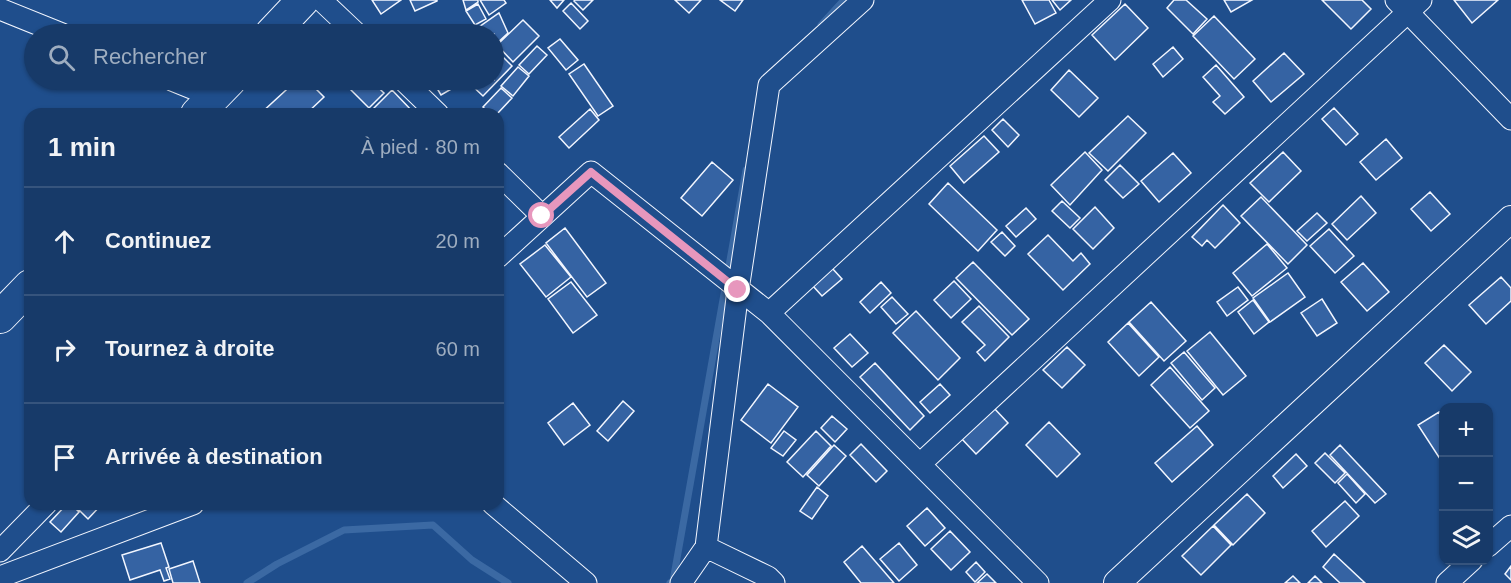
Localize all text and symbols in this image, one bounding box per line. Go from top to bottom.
search box [24,24,504,90]
icon: search [45,41,78,74]
text: Rechercher [93,44,207,69]
text: 1 min [48,132,116,162]
text: À pied · 80 m [361,136,480,158]
route start [528,202,554,228]
icon: ahead [48,225,81,258]
text: Continuez [105,228,211,253]
text: 20 m [436,230,480,252]
route end [724,276,750,302]
icon: right [48,333,81,366]
text: Tournez à droite [105,336,275,361]
text: 60 m [436,338,480,360]
map controls [1439,403,1493,565]
button: + [1439,403,1493,457]
icon: arrive [48,441,81,474]
text: Arrivée à destination [105,444,323,469]
button: − [1439,457,1493,511]
button: layers [1439,511,1493,565]

